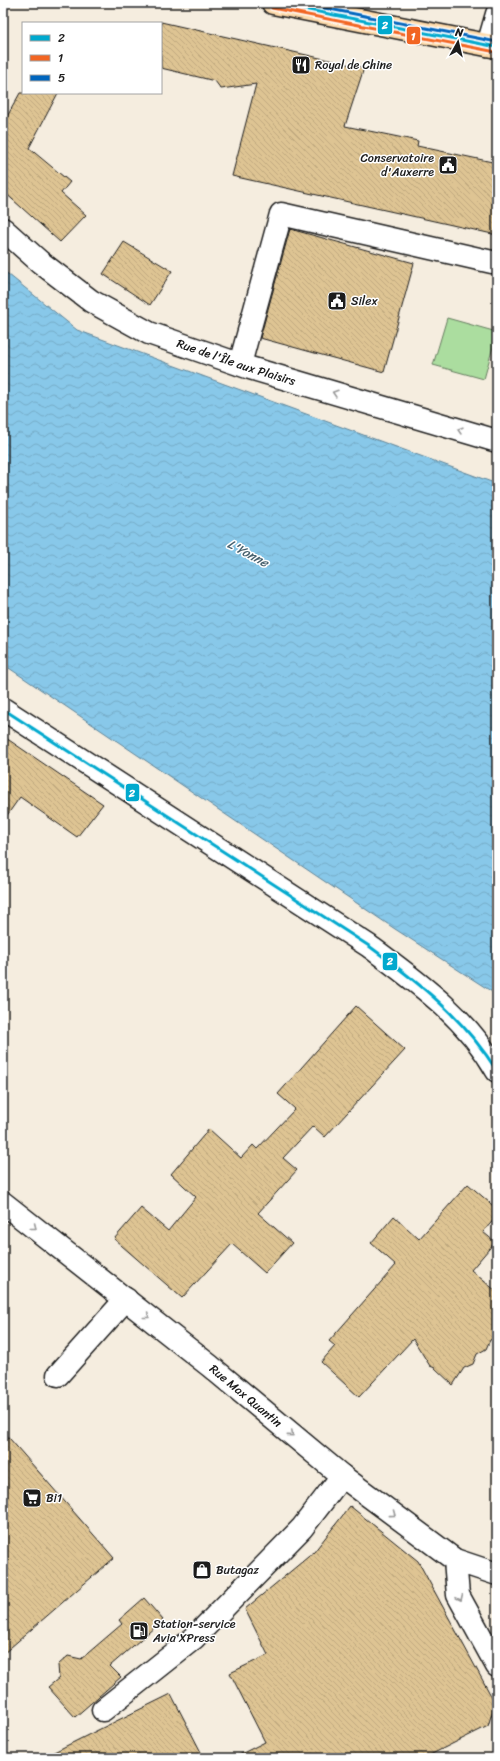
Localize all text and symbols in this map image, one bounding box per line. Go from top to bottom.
line badge: 2 [377,15,393,35]
text: 2 [381,16,389,35]
legend [22,22,162,94]
north arrow [438,22,478,62]
text: N [453,23,465,43]
line badge: 1 [406,26,421,45]
text: 2 [58,27,65,49]
text: 1 [411,27,416,46]
text: 1 [58,47,63,69]
restaurant icon: Royal de Chine [290,54,312,76]
place label: Royal de Chine [315,54,392,76]
text: 5 [58,67,65,89]
place label: Conservatoire d'Auxerre [360,147,434,183]
public building icon: Conservatoire d'Auxerre [437,154,459,176]
public building icon: Silex [326,290,348,312]
place label: Silex [351,290,378,312]
street label: Rue de l'Île aux Plaisirs [174,332,299,392]
one-way arrow [332,389,339,398]
one-way arrow [456,426,463,435]
water label: L'Yonne [223,533,274,574]
line badge: 2 [125,783,140,802]
text: 2 [128,784,136,803]
line badge: 2 [382,952,398,971]
text: 2 [386,952,394,971]
one-way arrow [29,1222,36,1229]
one-way arrow [142,1311,149,1318]
street label: Rue Max Quantin [204,1359,288,1433]
one-way arrow [286,1429,294,1436]
supermarket icon: Bi1 [21,1487,43,1509]
place label: Bi1 [46,1487,62,1509]
one-way arrow [388,1509,395,1516]
shop icon: Butagaz [191,1559,213,1581]
place label: Butagaz [216,1559,259,1581]
one-way arrow [455,1594,463,1602]
place label: Station-service Avia XPress [152,1613,236,1649]
fuel station icon: Station-service Avia XPress [128,1620,150,1642]

